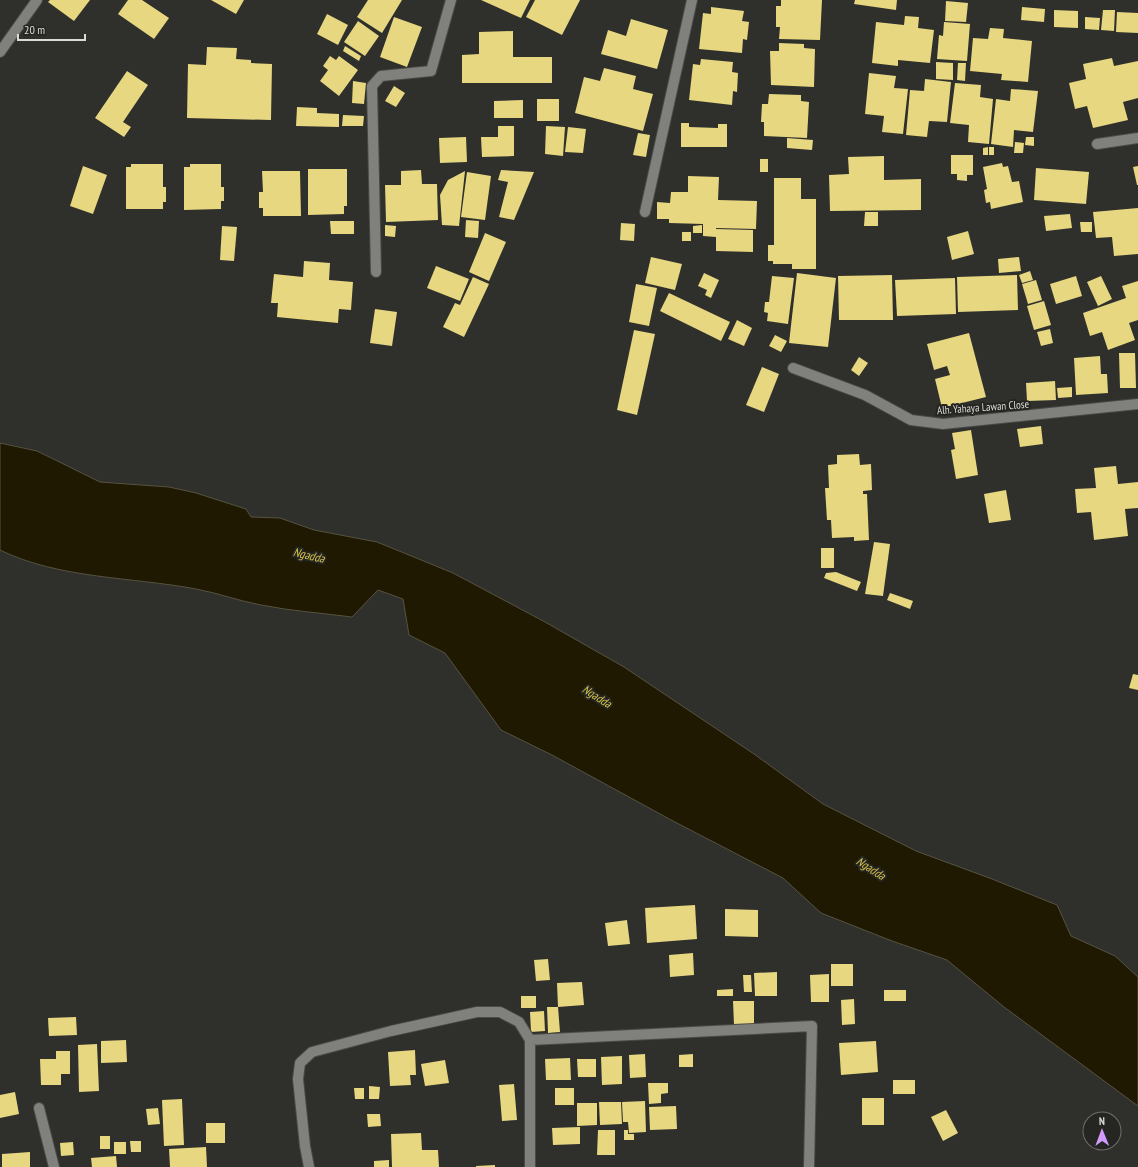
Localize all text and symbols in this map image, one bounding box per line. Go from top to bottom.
scale bar [18,16,85,42]
text: 20 m [24,22,45,37]
street label: Alh. Yahaya Lawan Close [936,397,1030,417]
water label: Ngadda [292,544,327,566]
water label: Ngadda [580,681,615,711]
water label: Ngadda [854,853,889,884]
north arrow [1082,1111,1122,1151]
text: N [1099,1114,1105,1128]

